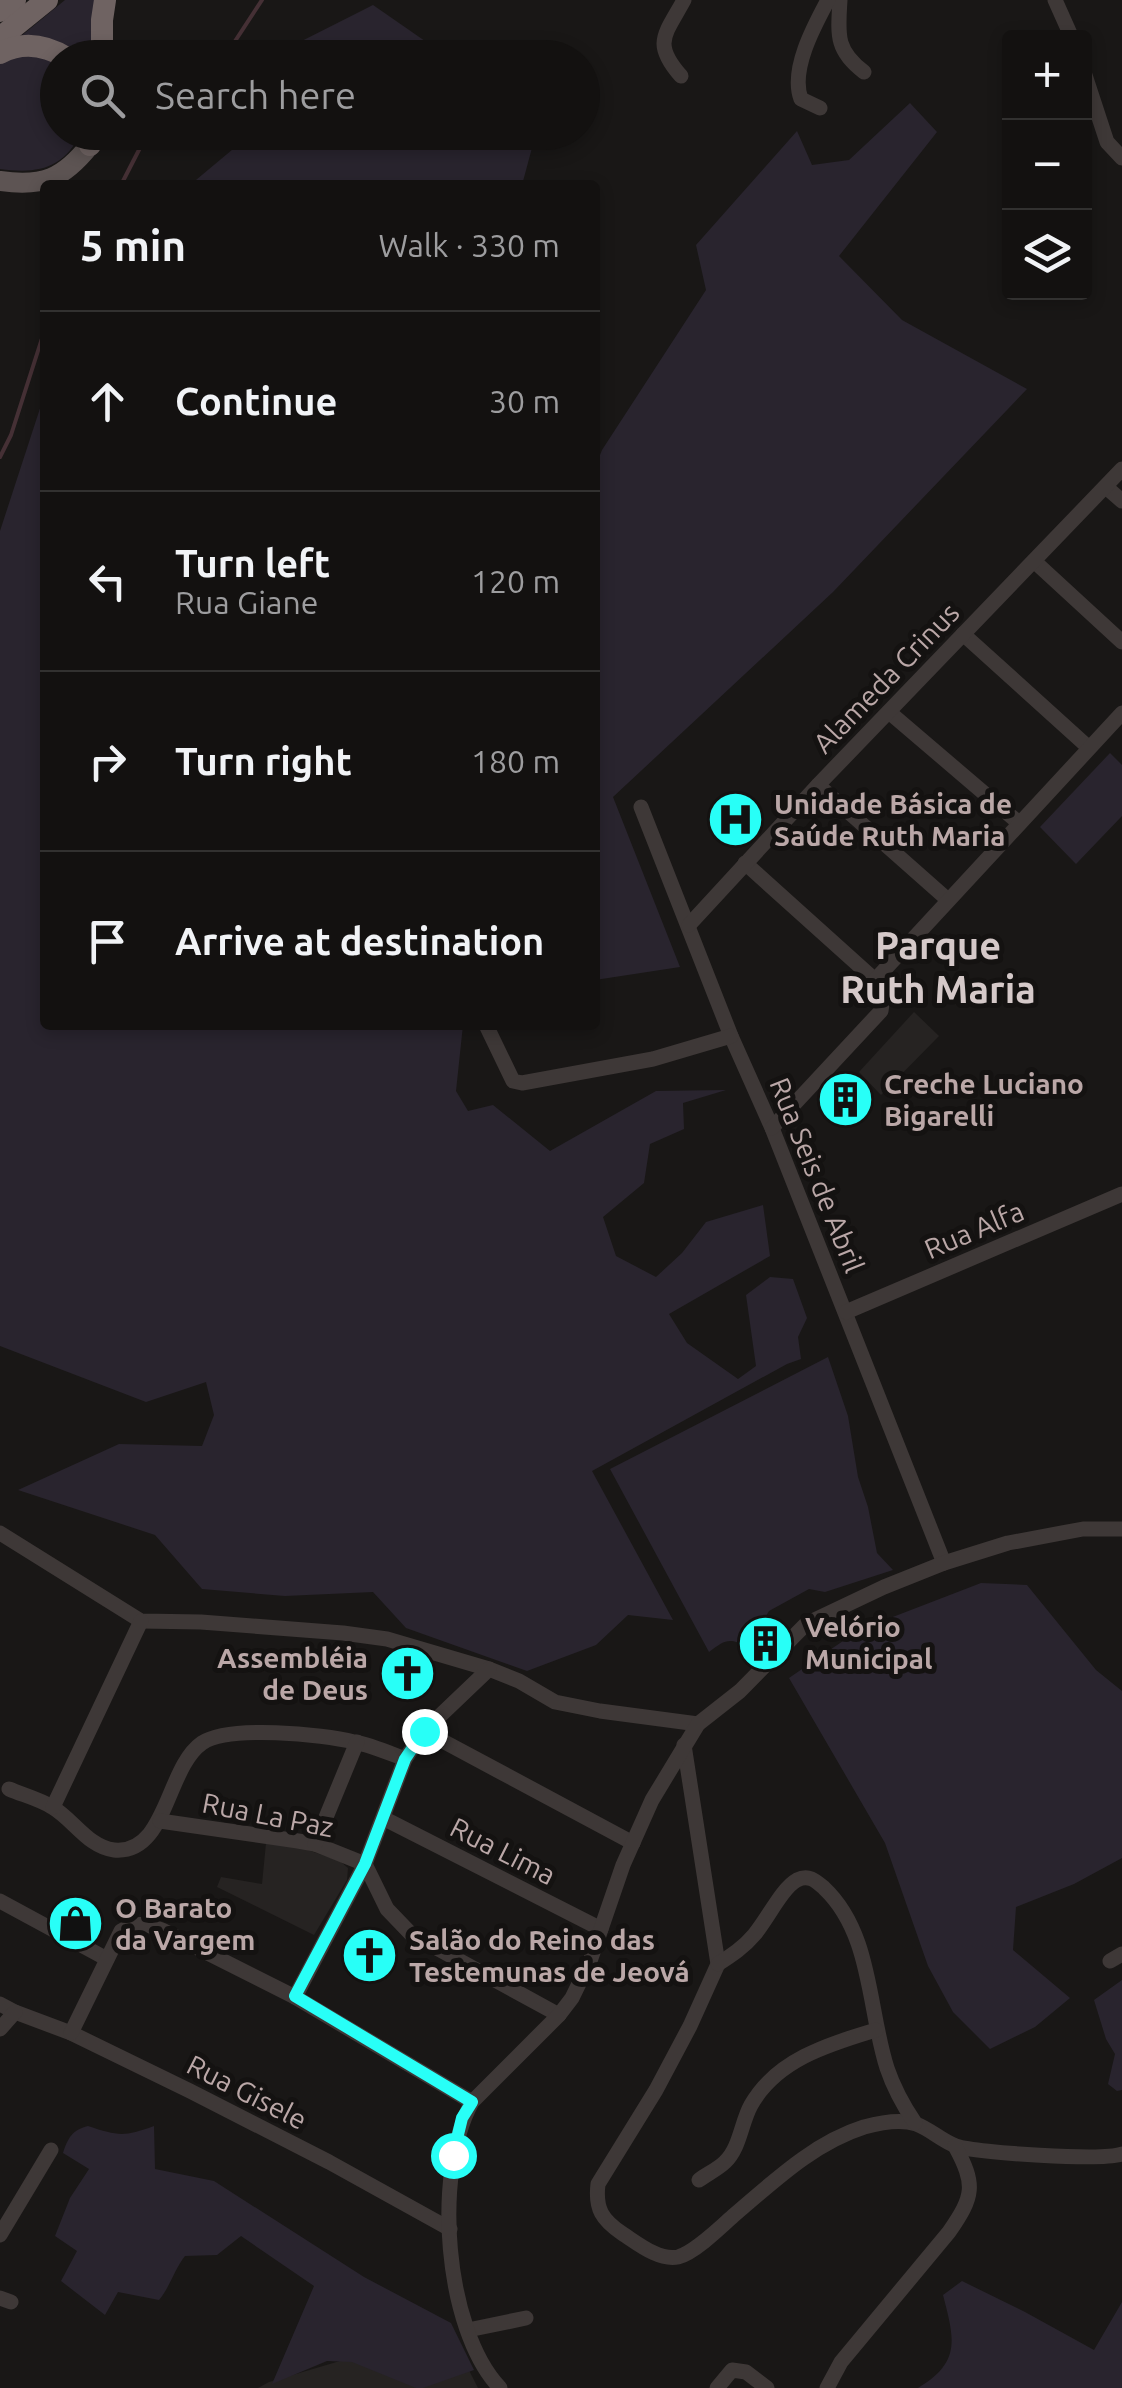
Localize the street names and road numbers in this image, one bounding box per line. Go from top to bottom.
street label: Alameda Crinus [807,597,965,759]
street label: Rua Seis de Abril [764,1073,871,1277]
street label: Rua Alfa [920,1195,1028,1264]
street label: Rua La Paz [200,1787,336,1842]
street label: Rua Lima [445,1811,561,1890]
street label: Rua Gisele [182,2048,312,2135]

